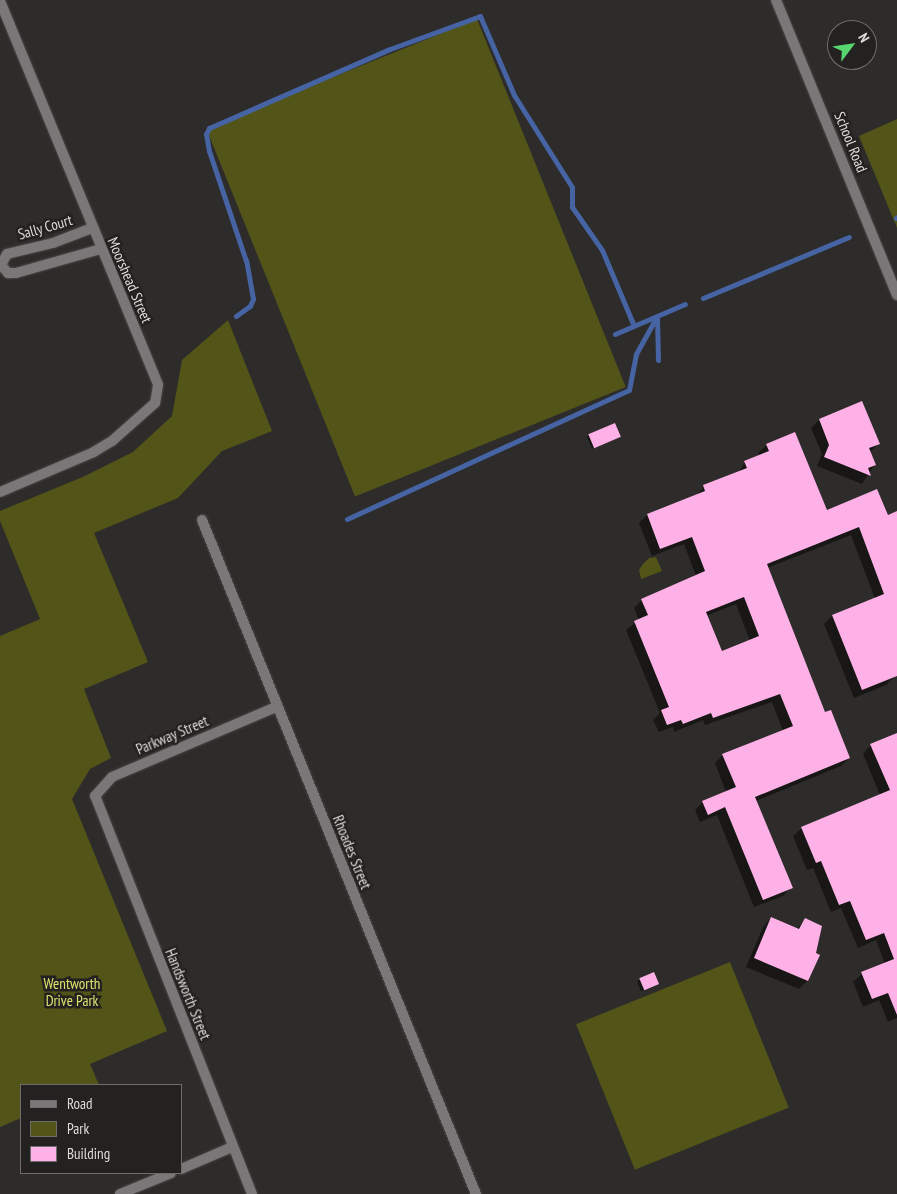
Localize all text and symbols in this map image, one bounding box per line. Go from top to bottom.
north arrow [827,20,877,70]
text: N [854,30,874,46]
street label: School Road [831,109,871,175]
street label: Sally Court [15,211,75,243]
street label: Moorshead Street [104,235,156,325]
street label: Parkway Street [133,712,211,758]
street label: Rhoades Street [329,812,375,892]
street label: Handsworth Street [162,946,214,1042]
park label: Wentworth Drive Park [44,974,100,1009]
legend [20,1084,182,1174]
text: Road [67,1094,93,1113]
text: Park [67,1119,89,1138]
text: Building [67,1144,110,1163]

